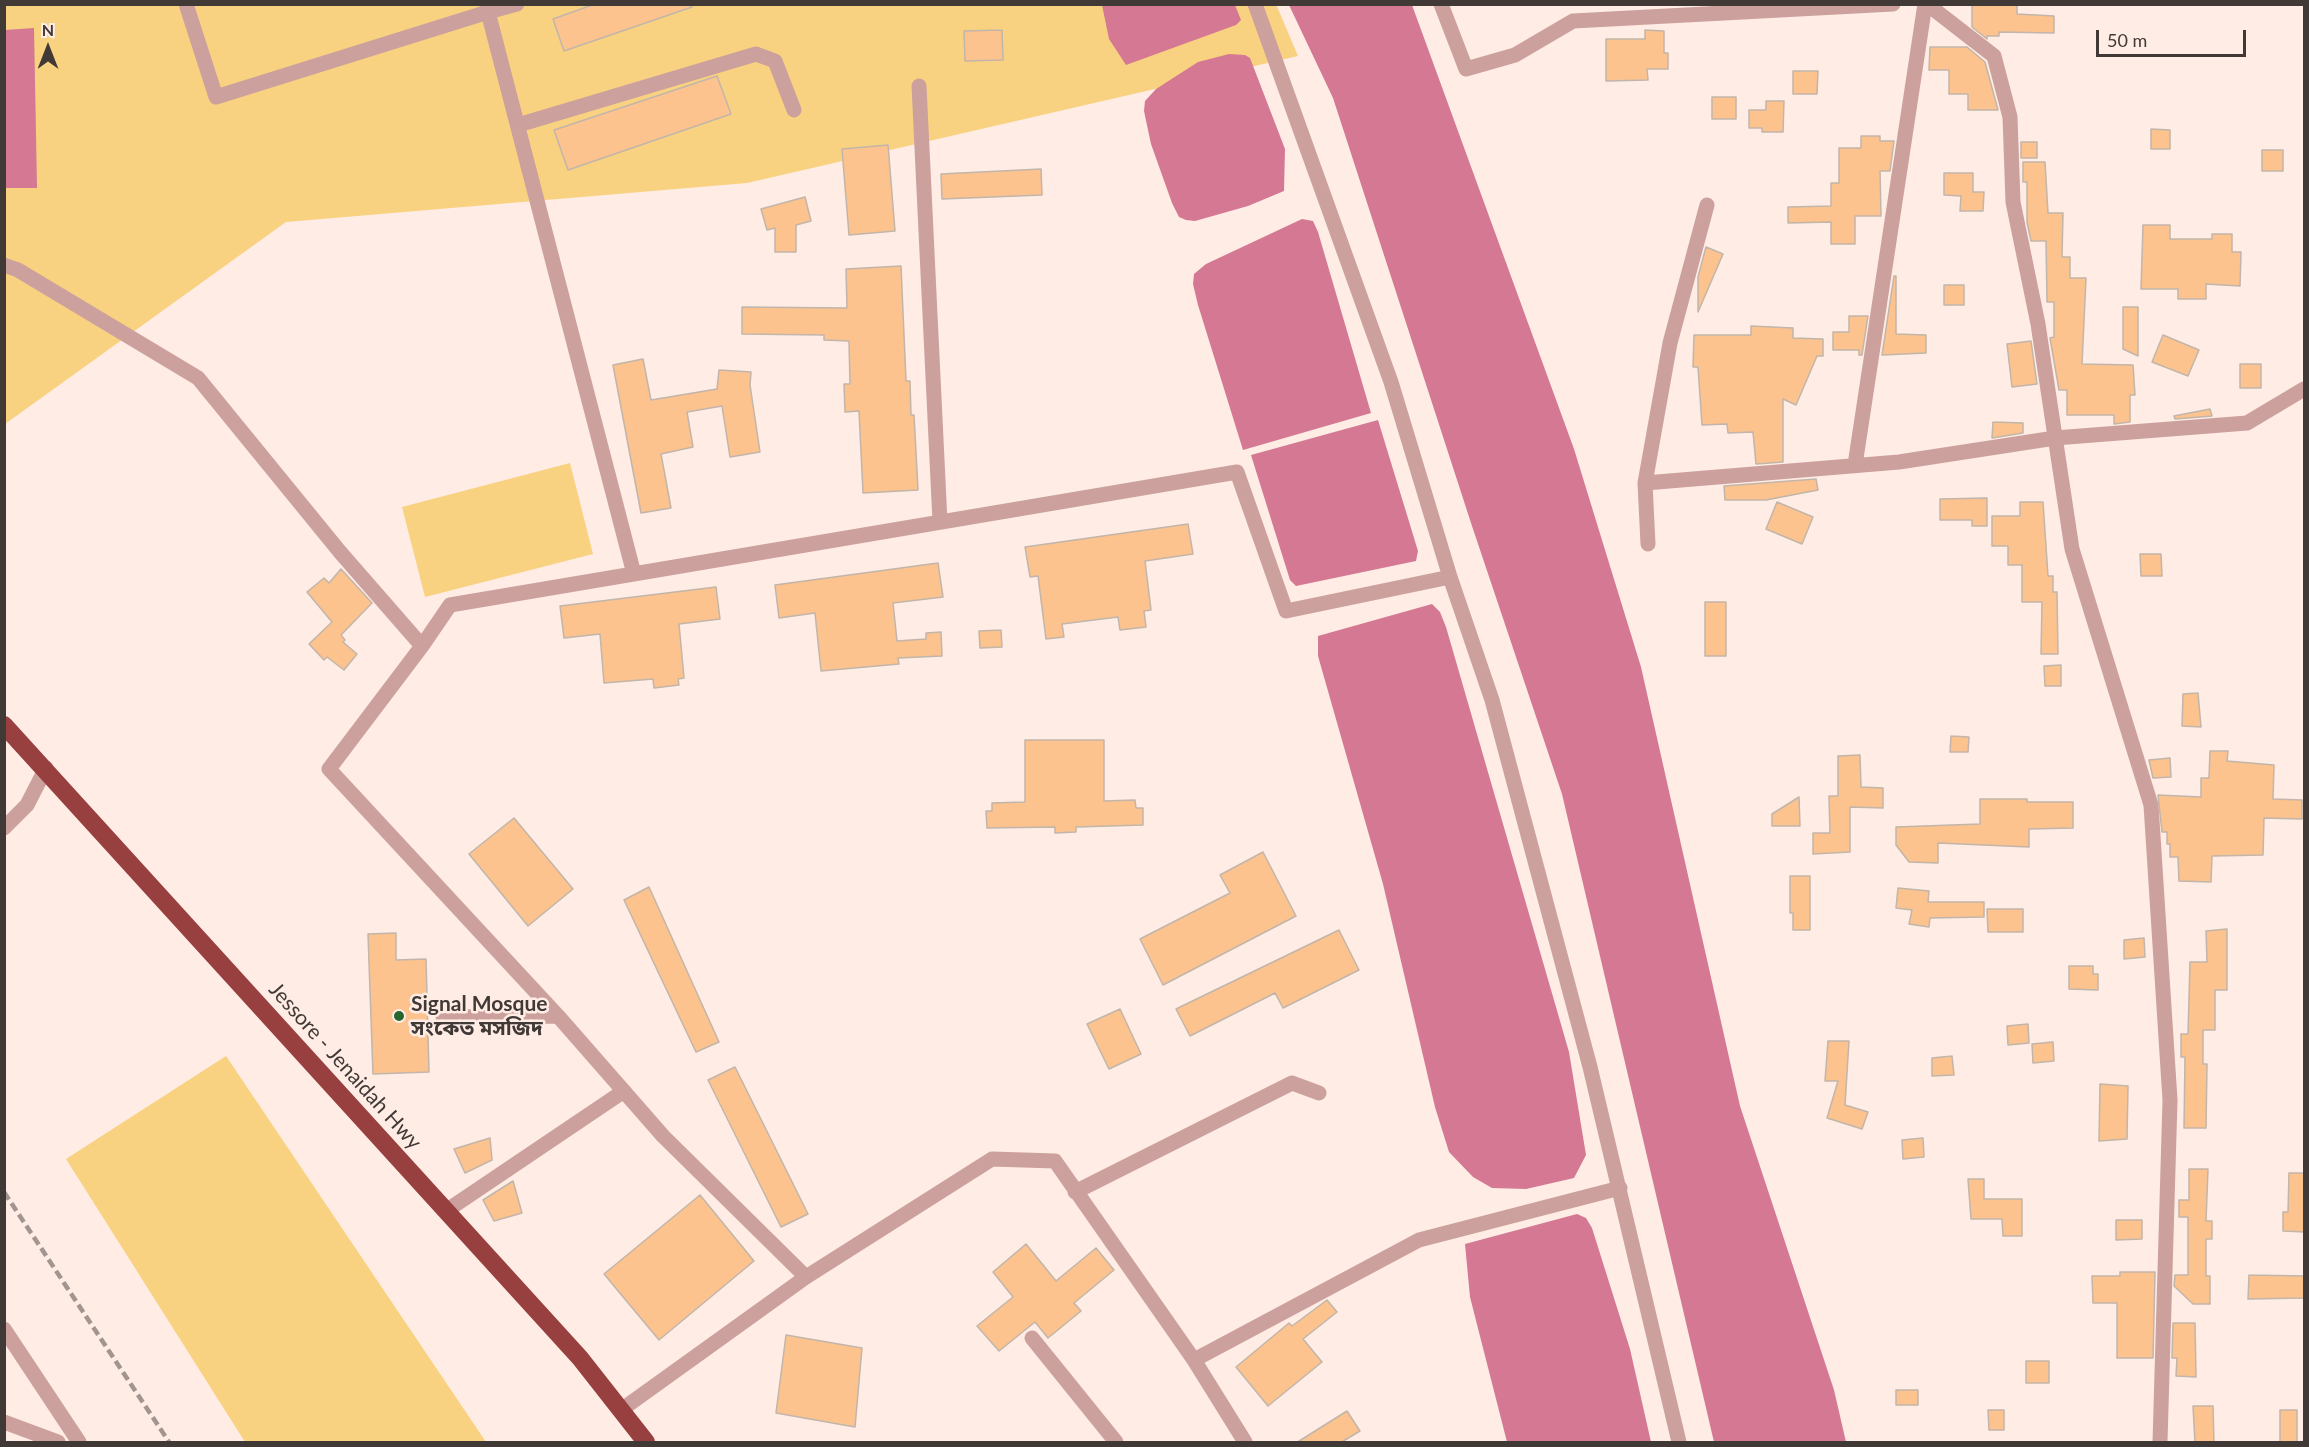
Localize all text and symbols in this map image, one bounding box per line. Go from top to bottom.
north arrow [18,18,78,78]
scale bar [2099,18,2249,56]
text: N [42,20,54,39]
text: 50 m [2107,29,2147,51]
street label: Jessore - Jenaidah Hwy [263,977,427,1155]
place label: Signal Mosque সংকেত মসজিদ [411,991,548,1041]
marker: Signal Mosque সংকেত মসজিদ [392,1009,406,1023]

